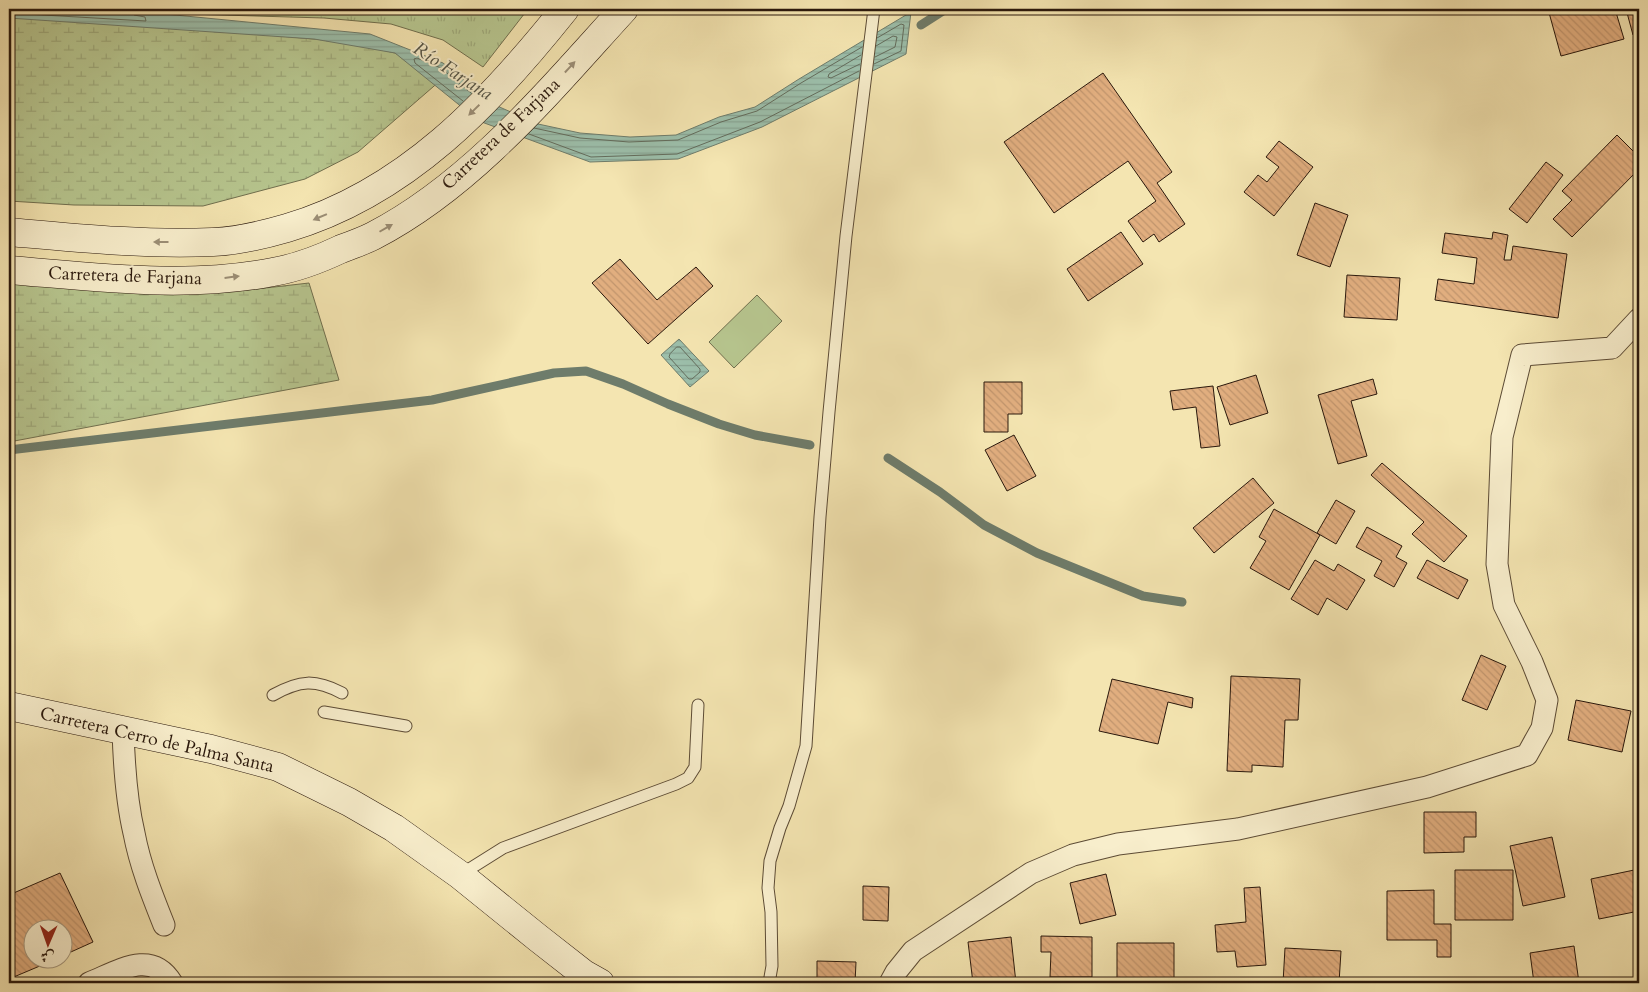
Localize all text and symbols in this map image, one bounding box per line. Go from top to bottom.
water label: Río Farjana [408,36,498,107]
one-way arrow [564,62,576,74]
street label: Carretera de Farjana [436,72,566,196]
one-way arrow [469,104,481,116]
one-way arrow [313,213,327,221]
one-way arrow [379,224,392,233]
one-way arrow [153,238,169,246]
street label: Carretera de Farjana [48,261,203,291]
one-way arrow [224,273,240,281]
street label: Carretera Cerro de Palma Santa [38,701,277,779]
north arrow [22,920,72,970]
text: ش [40,947,55,966]

